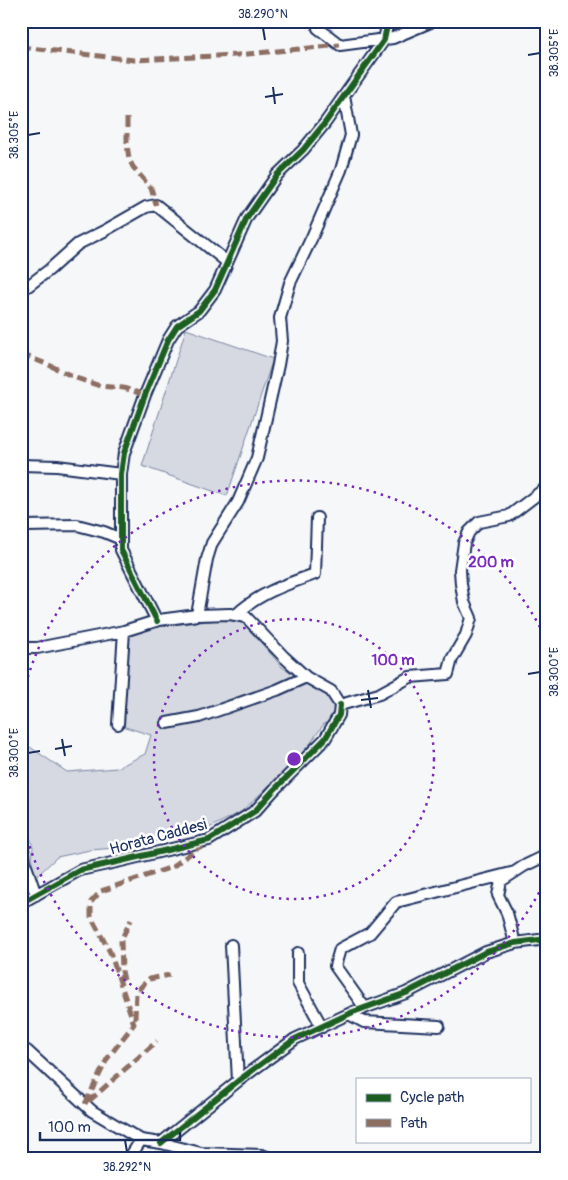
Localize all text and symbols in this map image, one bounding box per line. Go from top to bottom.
text: 38.290°N [238,7,288,22]
text: 38.305°E [547,29,562,77]
text: 38.305°E [7,111,22,159]
text: 200 m [468,553,514,572]
text: 38.300°E [547,647,562,697]
text: 100 m [372,651,414,670]
text: 38.300°E [7,728,22,778]
centre of rings [285,750,303,768]
street label: Horata Caddesi [107,814,209,860]
legend [356,1078,530,1142]
text: Cycle path [400,1088,464,1107]
scale bar [40,1110,180,1142]
text: Path [400,1114,427,1133]
text: 100 m [48,1118,91,1137]
text: 38.292°N [103,1160,151,1175]

